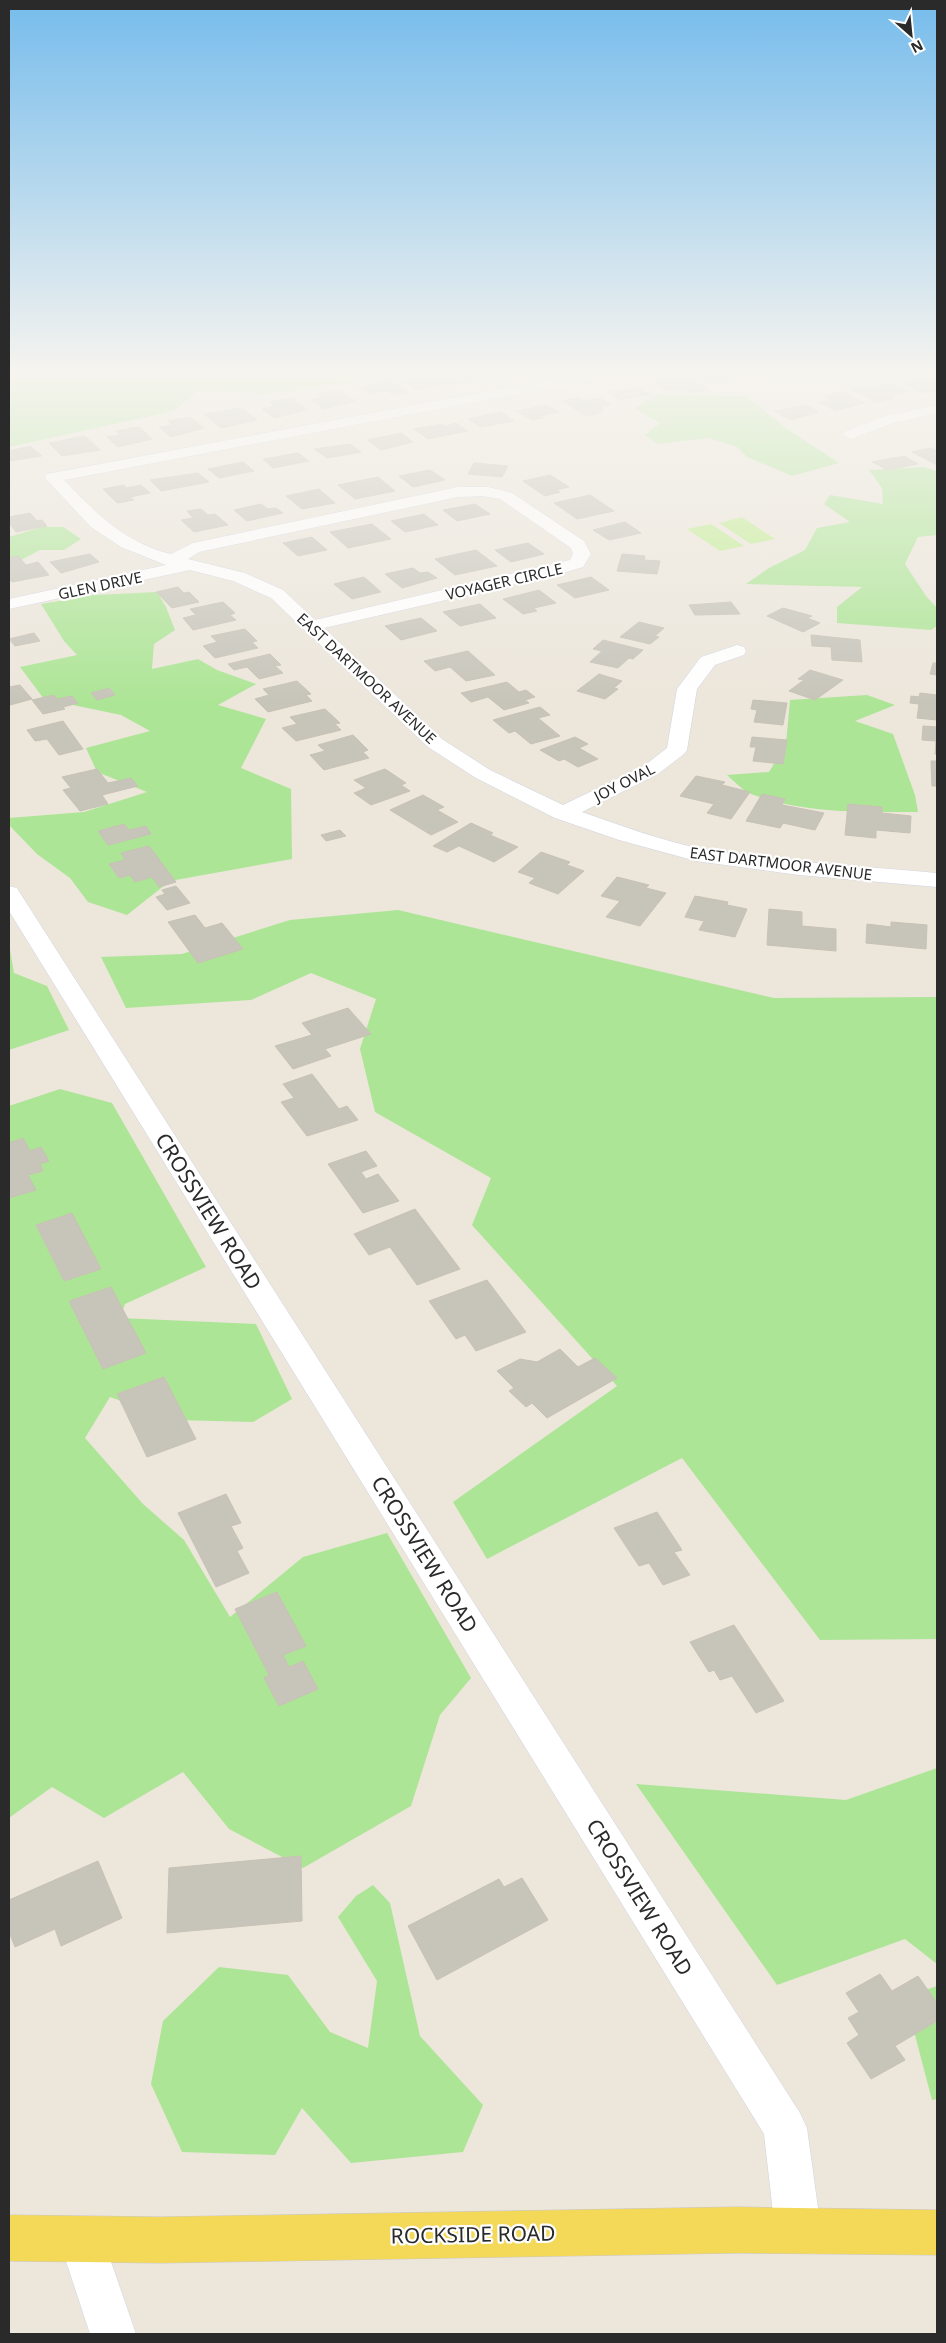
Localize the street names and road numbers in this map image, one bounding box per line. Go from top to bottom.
street label: VOYAGER CIRCLE [444,558,564,604]
street label: GLEN DRIVE [56,566,144,604]
street label: EAST DARTMOOR AVENUE [293,608,441,748]
street label: JOY OVAL [589,758,658,807]
street label: EAST DARTMOOR AVENUE [689,842,873,884]
street label: CROSSVIEW ROAD [149,1127,269,1295]
street label: CROSSVIEW ROAD [365,1470,485,1638]
street label: CROSSVIEW ROAD [580,1813,700,1981]
street label: ROCKSIDE ROAD [390,2219,556,2249]

